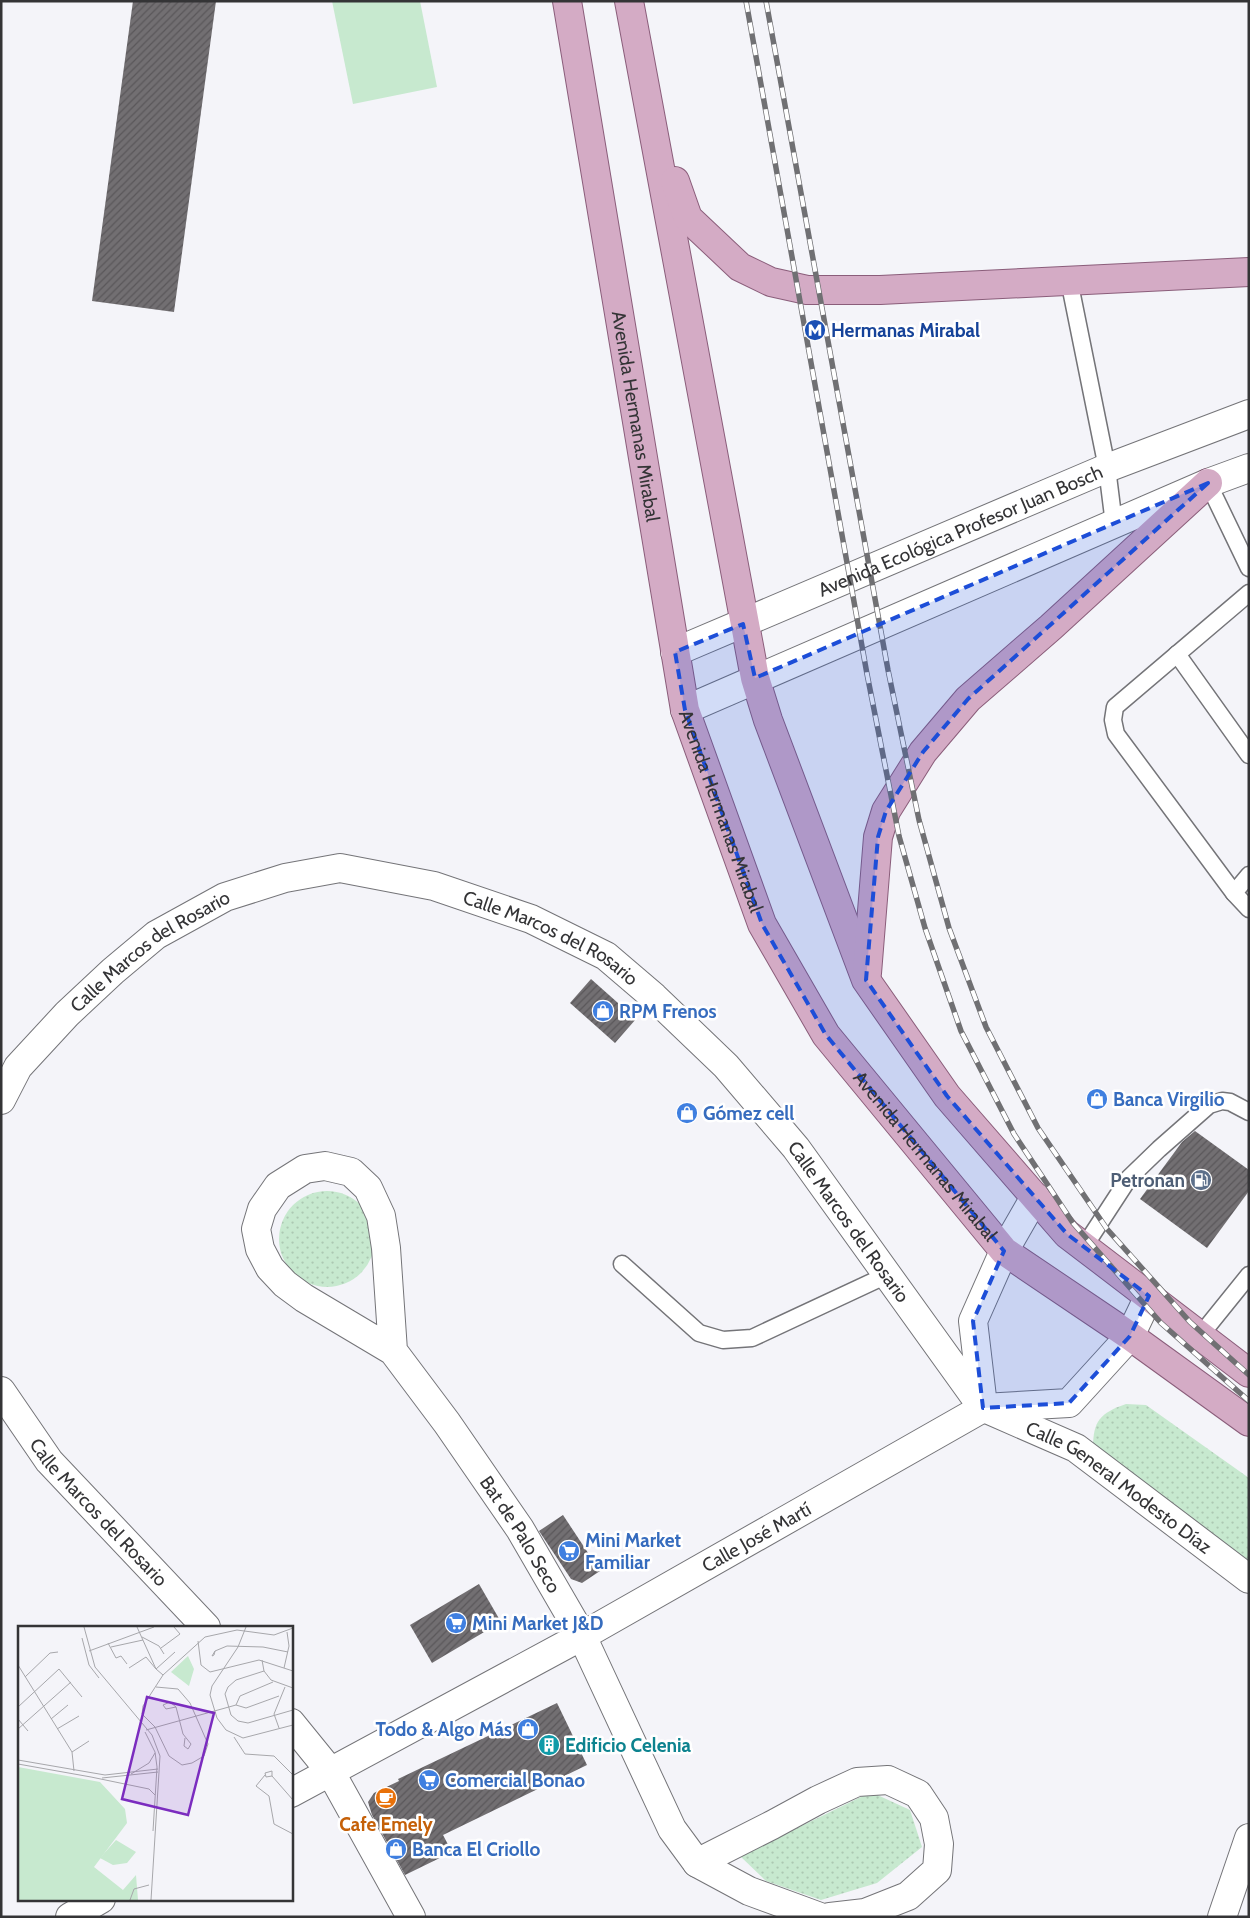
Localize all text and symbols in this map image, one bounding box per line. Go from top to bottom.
street label: Avenida Hermanas Mirabal [607,309,665,524]
metro station icon: Hermanas Mirabal [803,318,827,342]
place label: Hermanas Mirabal [831,319,980,342]
street label: Avenida Ecológica Profesor Juan Bosch [815,460,1106,602]
street label: Avenida Hermanas Mirabal [674,707,768,916]
street label: Calle Marcos del Rosario [65,886,234,1017]
street label: Calle Marcos del Rosario [460,886,643,990]
shop icon: RPM Frenos [591,999,615,1023]
place label: RPM Frenos [619,1000,717,1023]
street label: Avenida Hermanas Mirabal [848,1066,1002,1246]
shop icon: Banca Virgilio [1085,1087,1109,1111]
place label: Banca Virgilio [1113,1088,1225,1111]
shop icon: Gómez cell [675,1101,699,1125]
place label: Gómez cell [703,1102,794,1125]
street label: Calle Marcos del Rosario [783,1136,914,1307]
fuel station icon: Petronan [1189,1168,1213,1192]
place label: Petronan [1110,1169,1185,1192]
street label: Calle General Modesto Díaz [1022,1417,1216,1559]
street label: Calle Marcos del Rosario [25,1434,172,1591]
street label: Bat de Palo Seco [475,1471,566,1597]
street label: Calle José Martí [698,1497,815,1577]
place label: Mini Market Familiar [585,1529,682,1574]
supermarket icon: Mini Market Familiar [557,1539,581,1563]
supermarket icon: Mini Market J&D [444,1611,468,1635]
place label: Mini Market J&D [472,1612,603,1635]
inset map [18,1626,292,1900]
shop icon: Todo & Algo Más [516,1717,540,1741]
place label: Todo & Algo Más [376,1718,512,1741]
building icon: Edificio Celenia [537,1733,561,1757]
place label: Edificio Celenia [565,1734,691,1757]
supermarket icon: Comercial Bonao [417,1768,441,1792]
place label: Comercial Bonao [445,1769,585,1792]
cafe icon: Cafe Emely [374,1786,398,1810]
place label: Cafe Emely [339,1813,434,1836]
shop icon: Banca El Criollo [384,1837,408,1861]
place label: Banca El Criollo [412,1838,540,1861]

